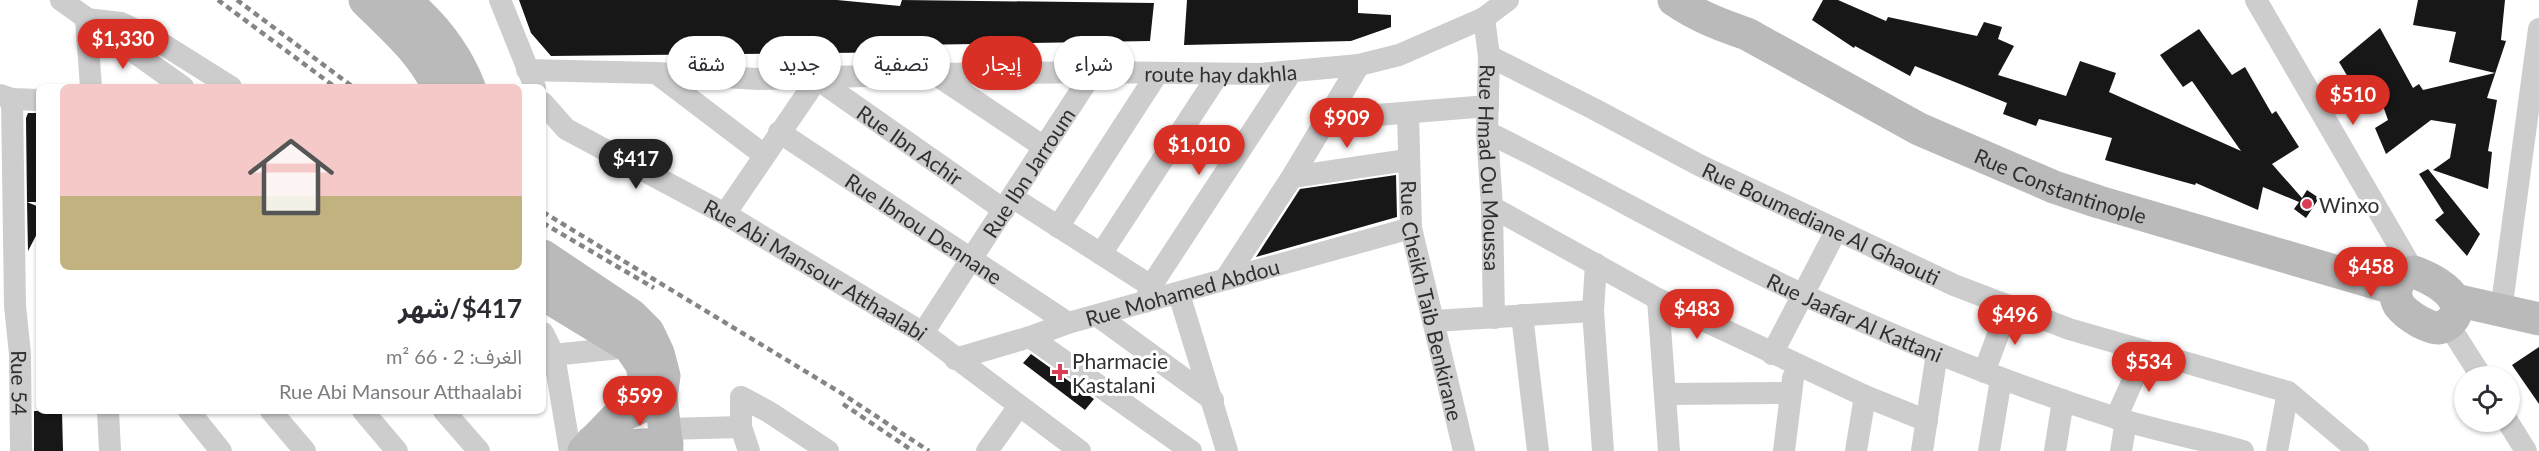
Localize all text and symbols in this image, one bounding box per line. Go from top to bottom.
pin: $1,330 [74,19,172,70]
text: $1,330 [92,26,154,50]
chip: شقة [667,36,746,90]
chip: جديد [758,36,841,90]
chip: تصفية [853,36,950,90]
chip: إيجار [962,36,1042,90]
chip: شراء [1054,36,1134,90]
street label: route hay dakhla [1144,58,1298,87]
street label: Rue Hmad Ou Moussa [1474,64,1506,271]
pin: $510 [2317,75,2389,126]
text: $510 [2330,82,2376,106]
pin: $909 [1311,98,1383,149]
street label: Rue Ibn Achir [853,99,968,190]
street label: Rue Ibn Jarroum [976,103,1079,242]
text: $909 [1324,105,1370,129]
icon: home [237,123,345,231]
pin: $1,010 [1150,125,1248,176]
text: $1,010 [1168,132,1230,156]
pin: $417 [600,139,672,190]
street label: Rue Constantinople [1971,142,2150,228]
text: $417 [613,146,659,170]
street label: Rue Boumediane Al Ghaouti [1699,156,1944,289]
street label: Rue Ibnou Dennane [841,167,1007,289]
street label: Rue Cheikh Taib Benkirane [1397,180,1469,423]
place label: Winxo [2319,192,2379,217]
street label: Rue Abi Mansour Atthaalabi [700,193,933,345]
marker: Winxo [2300,197,2314,211]
pin: $458 [2335,247,2407,298]
street label: Rue Mohamed Abdou [1082,253,1282,330]
text: $458 [2348,254,2394,278]
street label: Rue Jaafar Al Kattani [1763,267,1946,367]
pin: $483 [1661,289,1733,340]
text: $417/شهر [398,292,522,324]
pin: $496 [1979,295,2051,346]
text: $483 [1674,296,1720,320]
text: $496 [1992,302,2038,326]
pin: $534 [2113,342,2185,393]
text: الغرف: 2 · 66 m² [386,344,522,368]
place label: Pharmacie Kastalani [1072,348,1168,397]
text: $534 [2126,349,2172,373]
street label: Rue 54 [7,350,33,416]
marker: Pharmacie Kastalani [1053,365,1067,379]
map controls [2454,366,2520,432]
button: locate [2454,366,2520,432]
pin: $599 [604,376,676,427]
text: Rue Abi Mansour Atthaalabi [279,379,522,403]
text: $599 [617,383,663,407]

